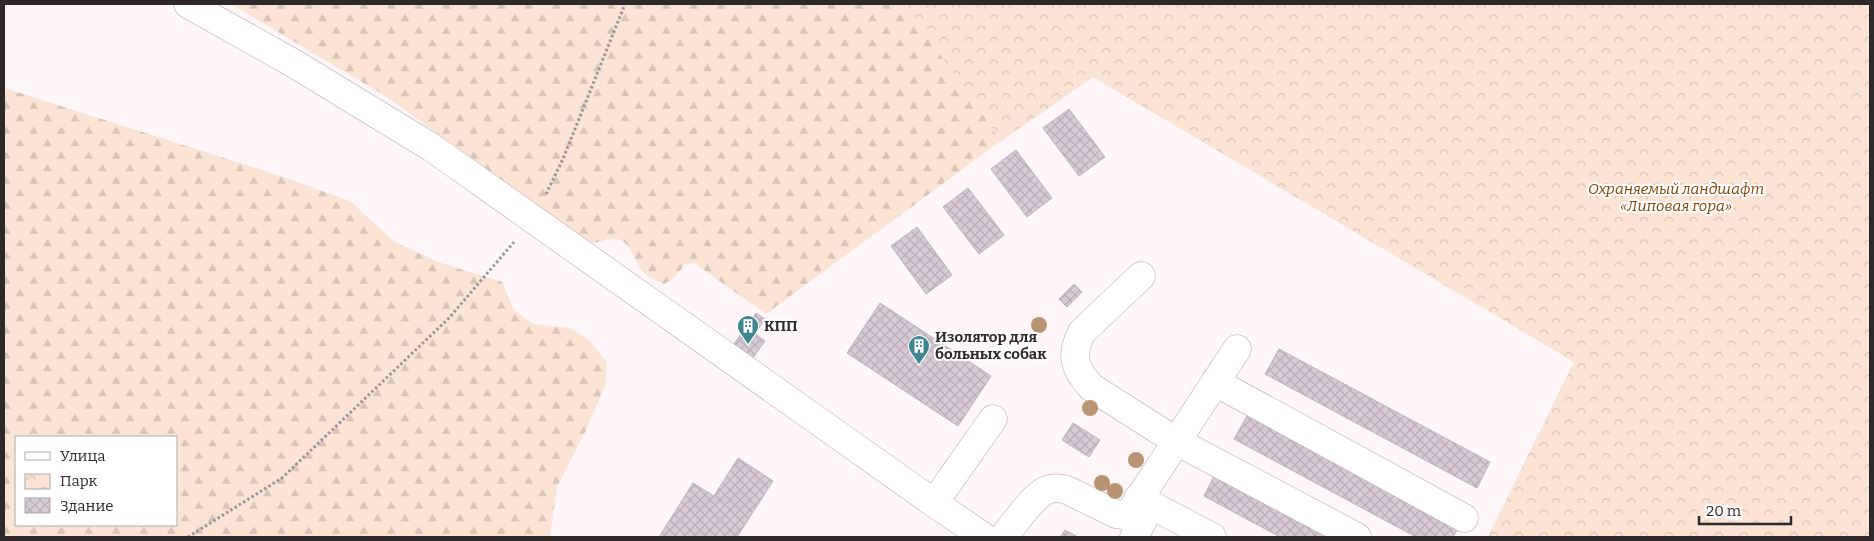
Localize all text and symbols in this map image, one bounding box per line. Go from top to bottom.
park label: Охраняемый ландшафт «Липовая гора» [1588,180,1764,215]
building icon: КПП [736,314,760,345]
place label: КПП [764,317,798,335]
place label: Изолятор для больных собак [935,328,1047,363]
building icon: Изолятор для больных собак [907,334,931,365]
legend [15,436,178,526]
text: Улица [60,447,106,465]
text: Парк [60,472,98,490]
scale bar [1699,494,1792,526]
text: Здание [60,497,114,515]
text: 20 m [1706,502,1742,520]

